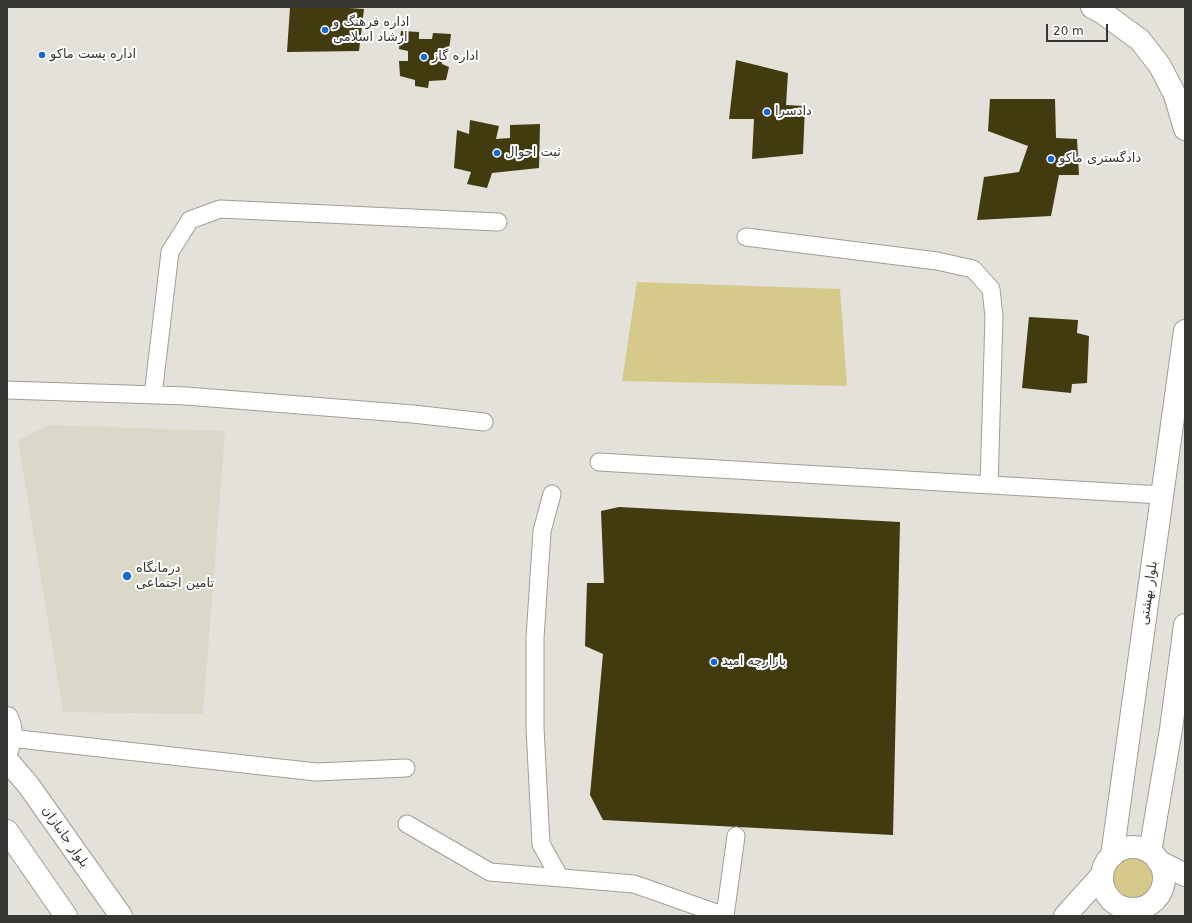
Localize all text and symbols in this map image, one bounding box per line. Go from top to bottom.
place label: اداره فرهنگ و ارشاد اسلامی [333,15,409,46]
scale bar [1048,16,1110,42]
text: 20 m [1053,24,1084,38]
marker: اداره فرهنگ و ارشاد اسلامی [320,25,330,35]
place label: اداره پست ماکو [50,47,136,63]
place label: اداره گاز [432,49,479,65]
marker: اداره پست ماکو [37,50,47,60]
marker: اداره گاز [419,52,429,62]
place label: دادسرا [775,104,812,120]
marker: دادسرا [762,107,772,117]
place label: ثبت احوال [505,145,561,161]
marker: ثبت احوال [492,148,502,158]
place label: دادگستری ماکو [1059,151,1141,167]
marker: دادگستری ماکو [1046,154,1056,164]
street label: بلوار بهشتی [1137,560,1161,626]
place label: درمانگاه تامین اجتماعی [136,561,214,592]
marker: درمانگاه تامین اجتماعی [121,570,133,582]
place label: بازارچه امید [722,654,786,670]
marker: بازارچه امید [709,657,719,667]
street label: بلوار جانبازان [38,803,92,871]

